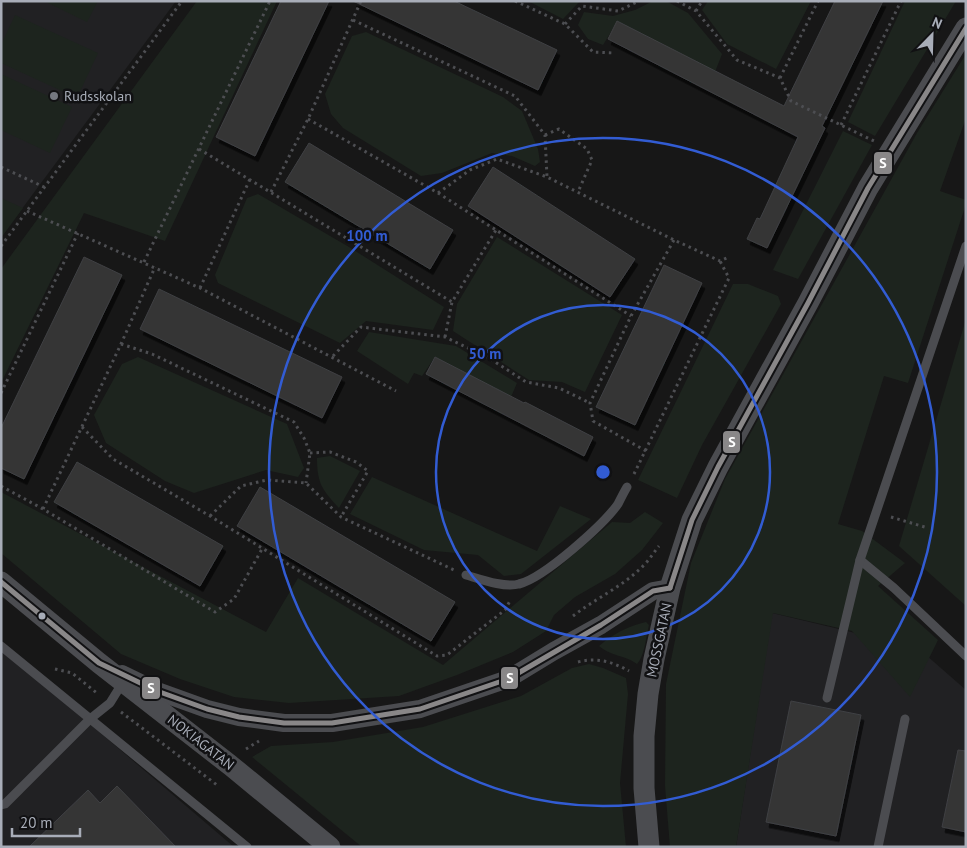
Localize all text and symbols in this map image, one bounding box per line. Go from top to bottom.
north arrow [907,10,957,60]
text: N [929,13,945,33]
place label: Rudsskolan [64,87,132,105]
marker: Rudsskolan [48,90,60,102]
line badge: S [873,151,893,175]
text: S [879,154,887,172]
text: 100 m [346,226,388,245]
text: 50 m [469,344,501,363]
line badge: S [722,430,741,454]
text: S [728,433,736,451]
centre of rings [594,463,612,481]
street label: MOSSGATAN [642,601,676,679]
unlabelled marker [37,611,47,621]
line badge: S [500,666,519,690]
text: S [506,669,514,687]
line badge: S [141,676,161,700]
text: S [147,679,155,697]
street label: NOKIAGATAN [164,710,238,774]
scale bar [12,806,80,838]
text: 20 m [20,813,53,832]

